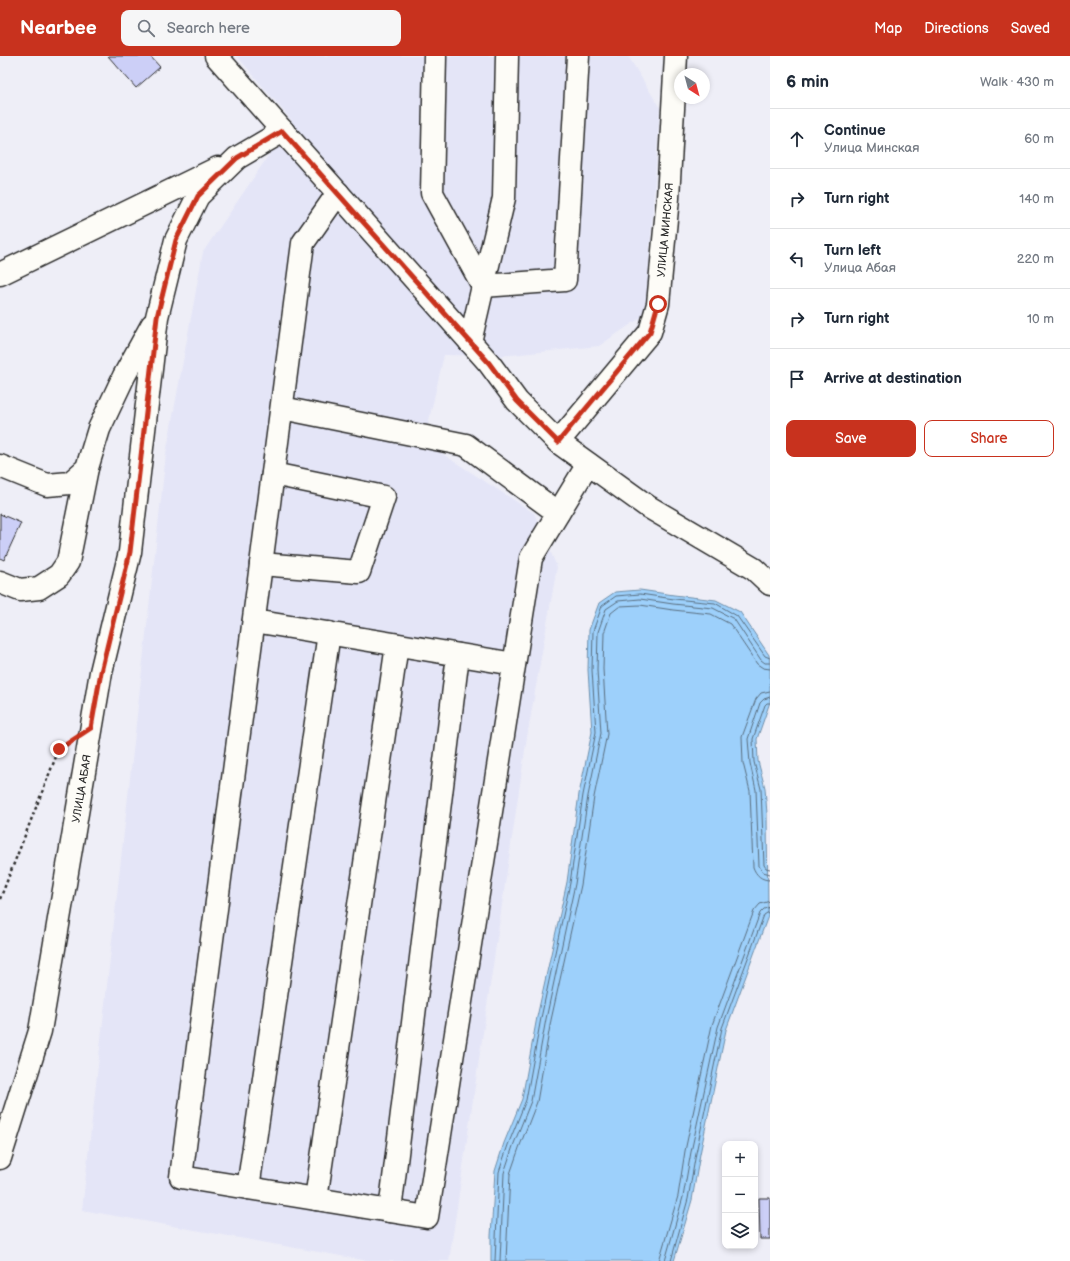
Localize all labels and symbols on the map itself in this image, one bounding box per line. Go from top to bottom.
north arrow [674,68,710,104]
street label: УЛИЦА МИНСКАЯ [654,182,675,278]
route start [649,295,667,313]
route end [50,740,68,758]
street label: УЛИЦА АБАЯ [69,753,93,824]

